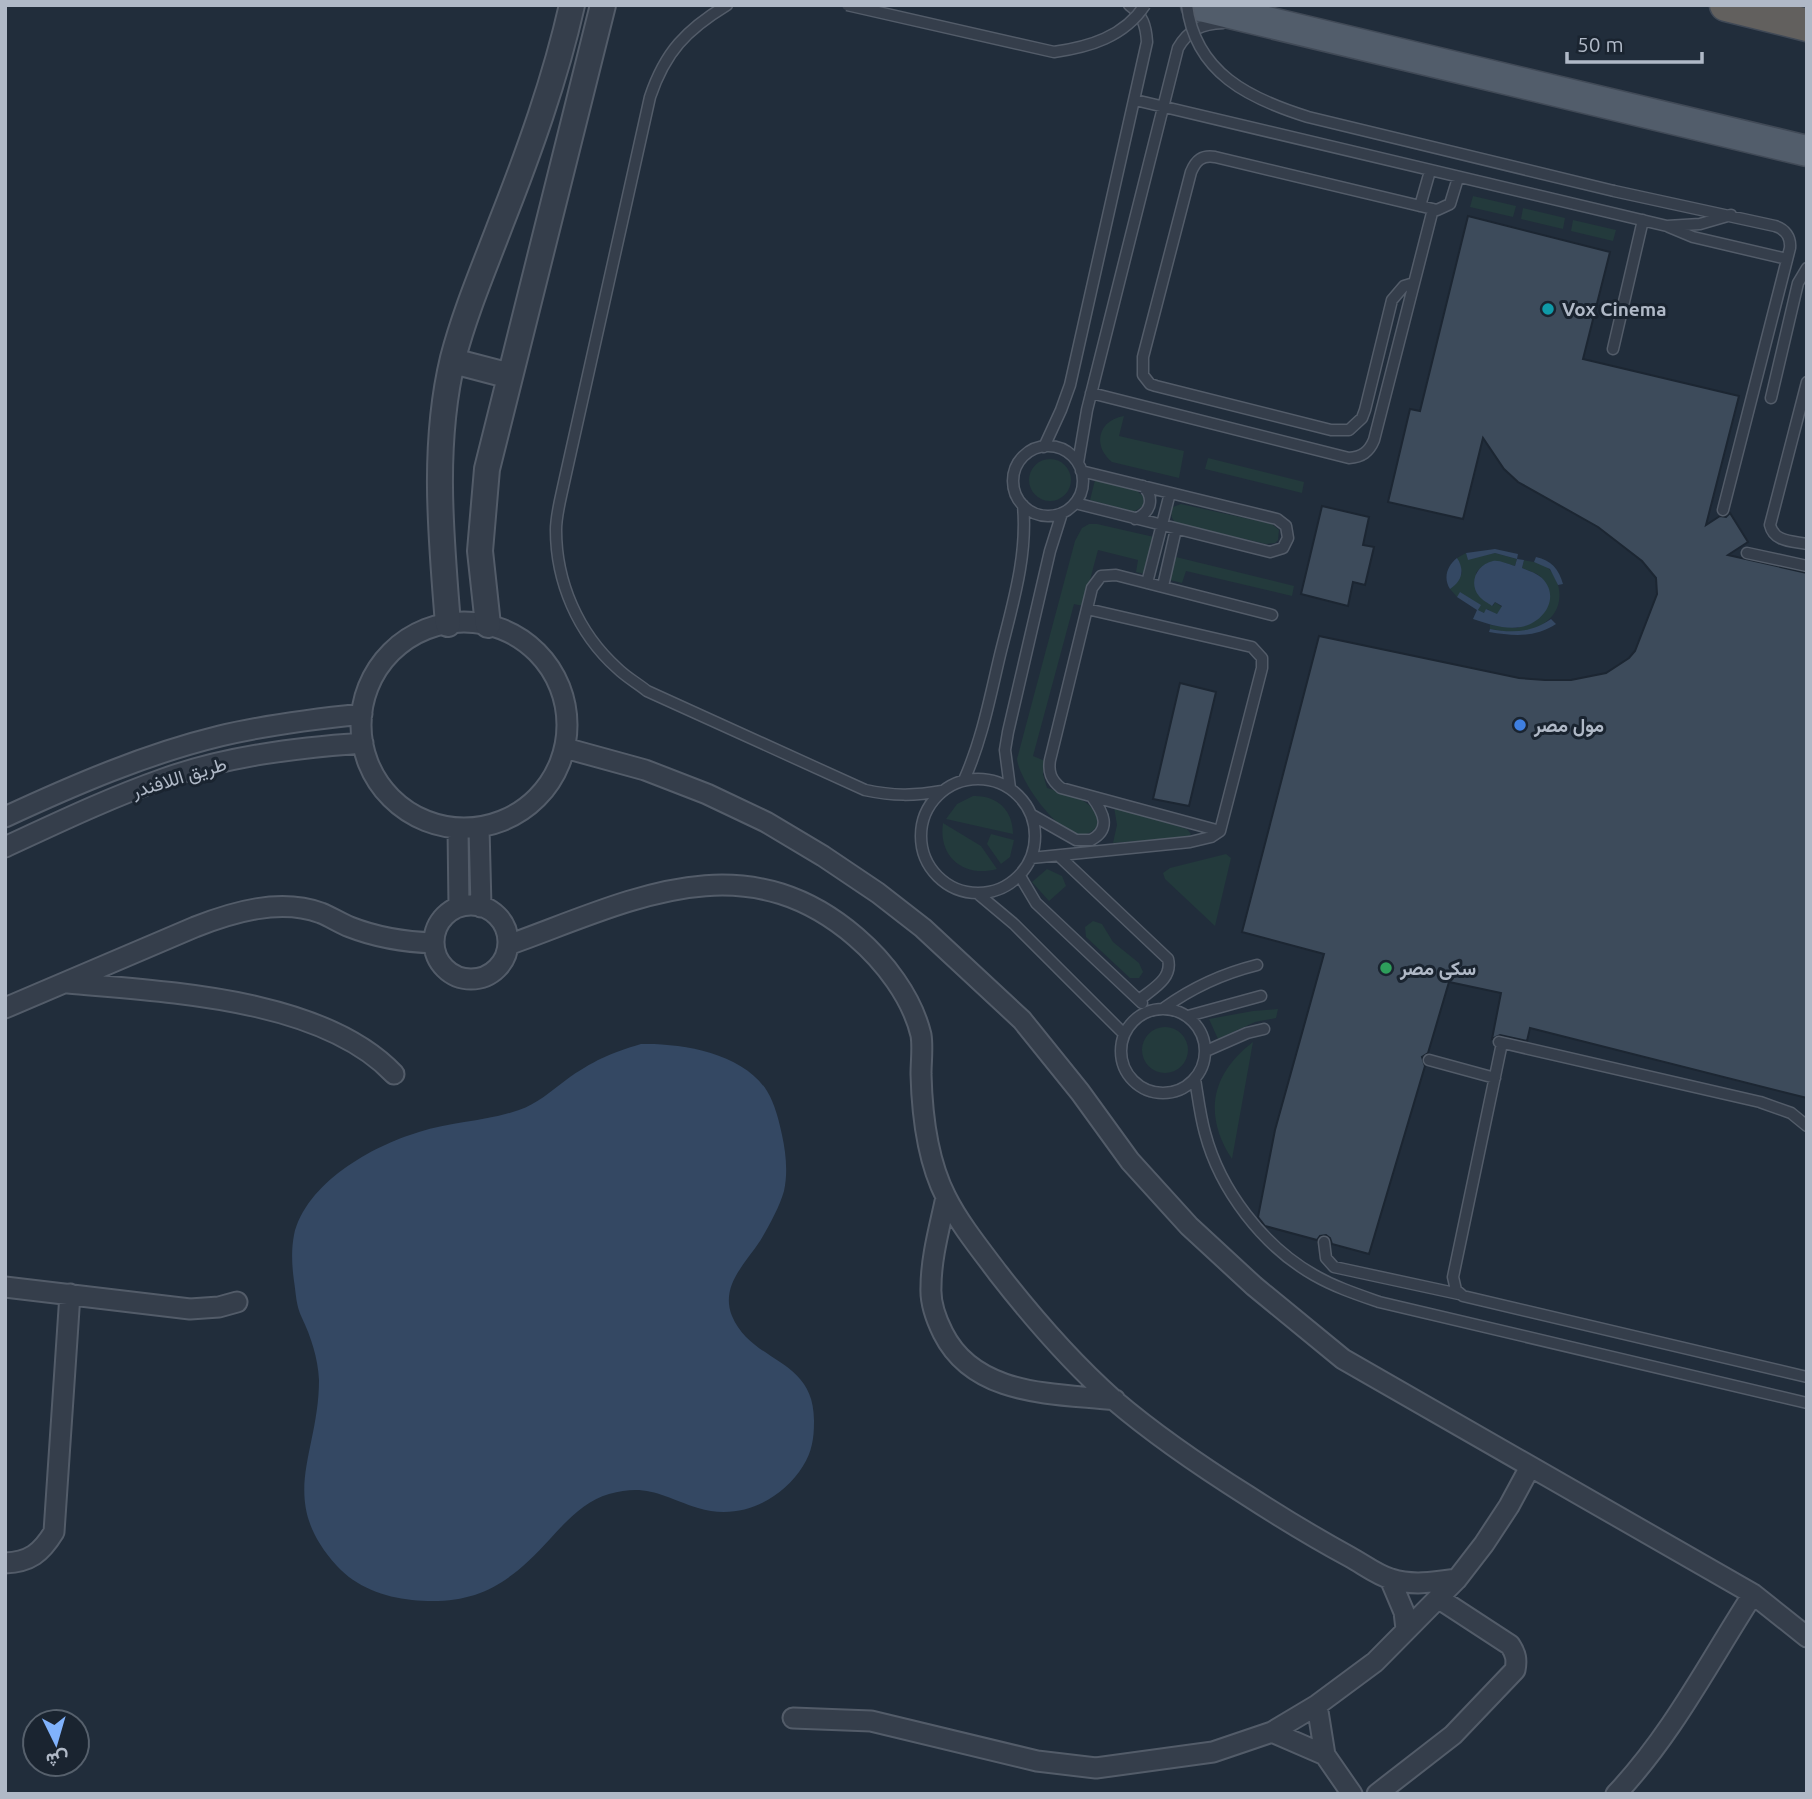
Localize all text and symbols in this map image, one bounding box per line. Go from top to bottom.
scale bar [1567,21,1702,65]
text: 50 m [1577,32,1624,56]
place label: Vox Cinema [1562,298,1666,320]
marker: Vox Cinema [1540,301,1556,317]
place label: مول مصر [1533,714,1604,738]
marker: مول مصر [1512,717,1528,733]
street label: طريق اللافندر [128,752,229,803]
place label: سكى مصر [1399,957,1476,981]
marker: سكى مصر [1378,960,1394,976]
north arrow [21,1708,91,1778]
text: ش [45,1747,70,1772]

